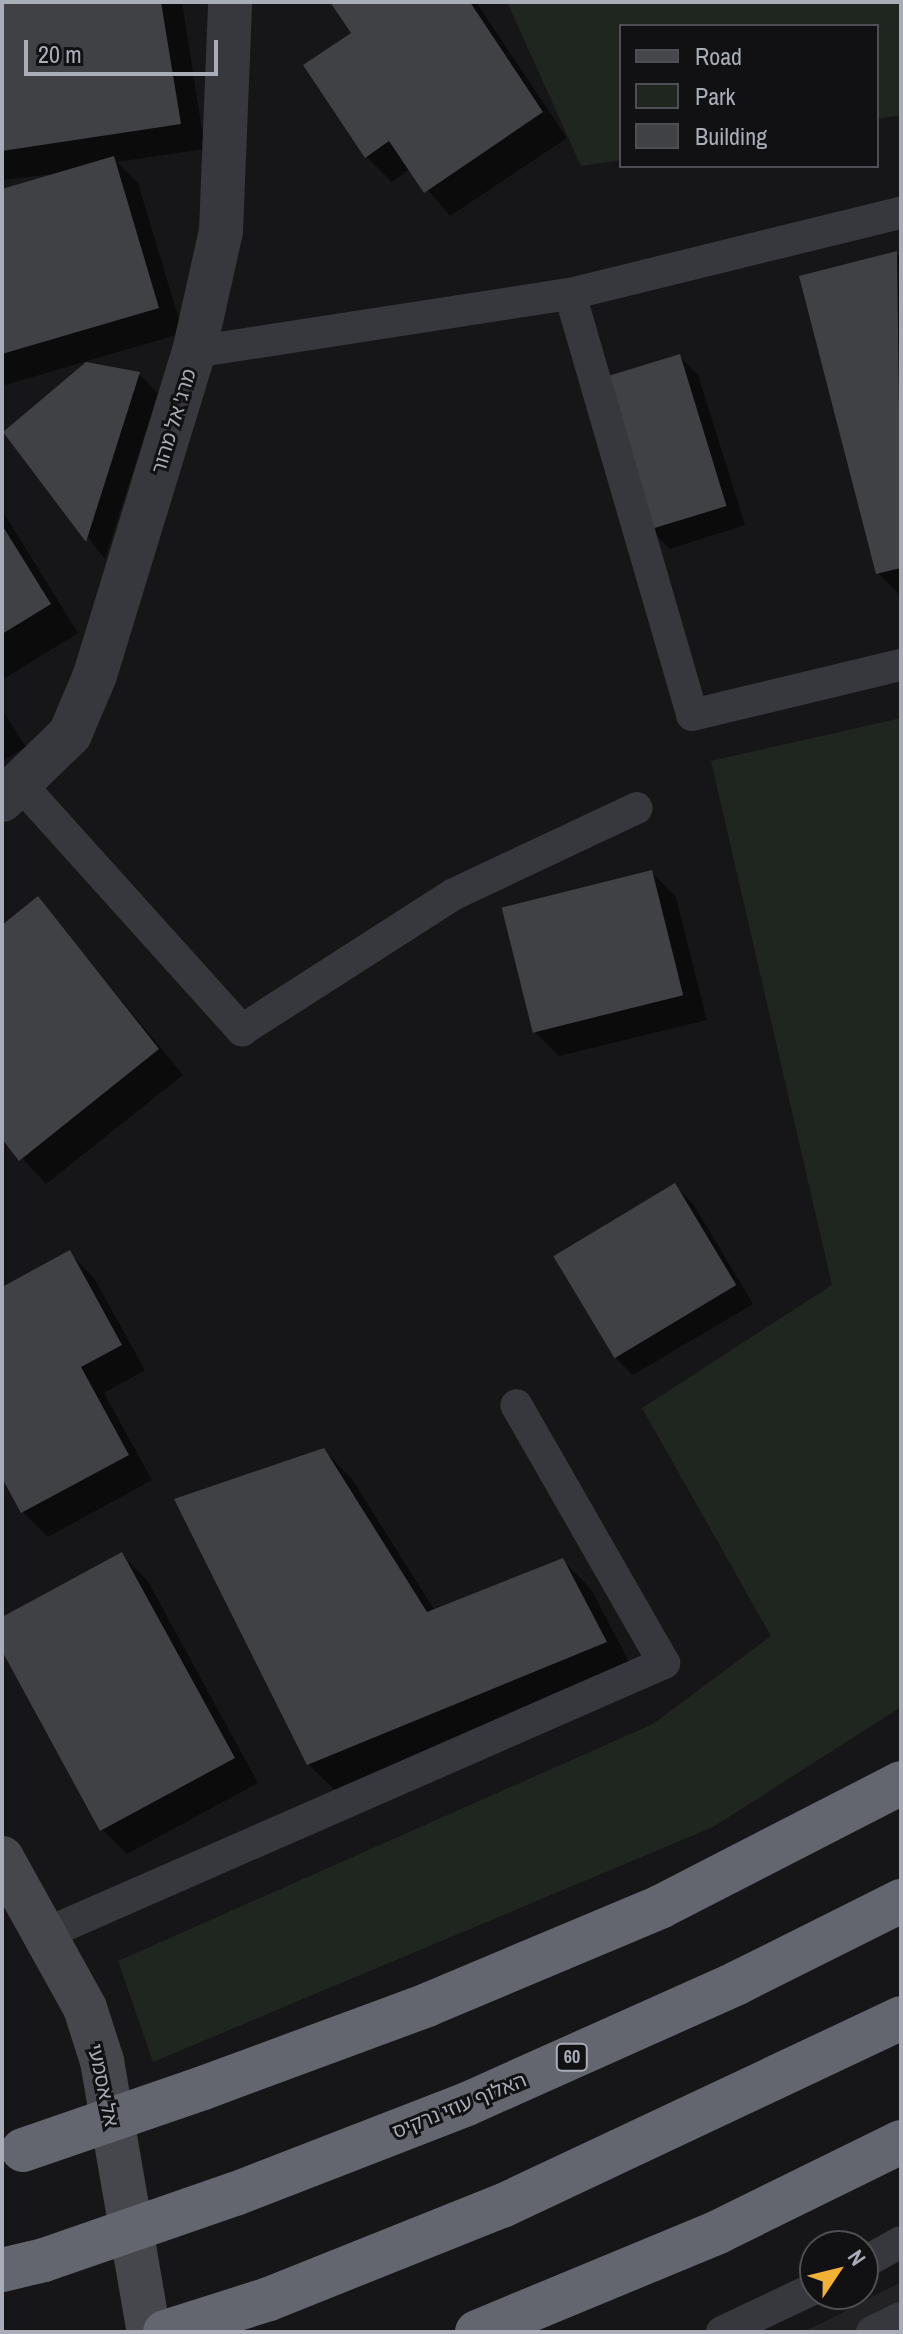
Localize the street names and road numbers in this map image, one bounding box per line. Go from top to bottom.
street label: מרג' אל מהור [146,366,200,476]
street label: אל אסמעי [84,2041,124,2129]
road number: 60 [554,2043,590,2071]
street label: האלוף עוזי נרקיס [388,2067,530,2143]

